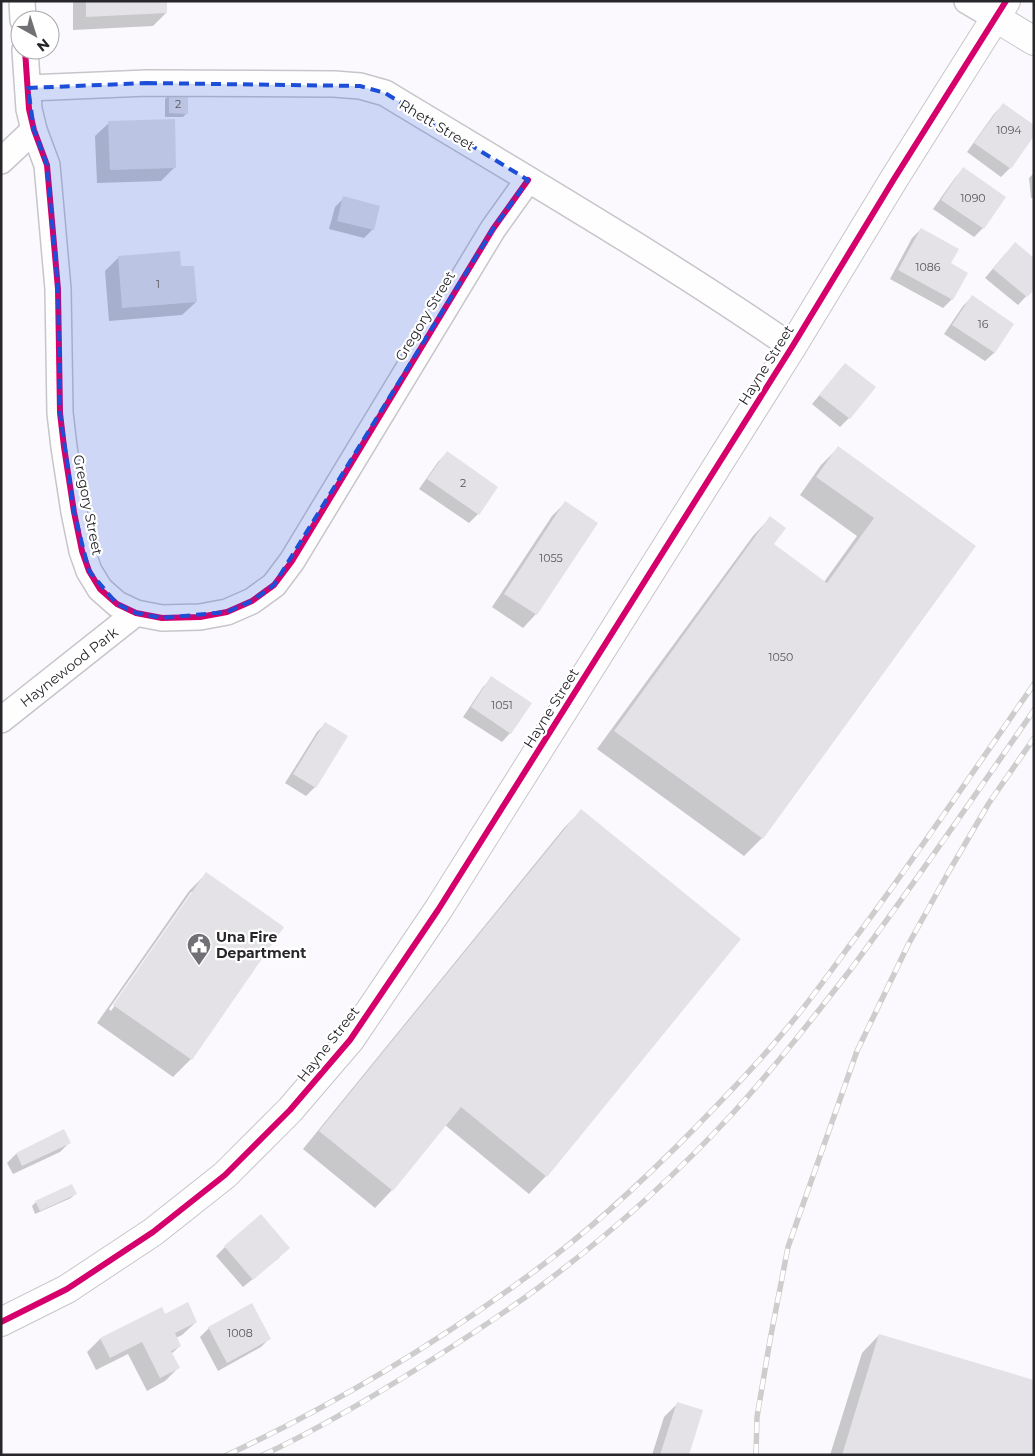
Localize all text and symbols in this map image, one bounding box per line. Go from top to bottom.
north arrow [10,10,60,60]
text: N [33,35,53,56]
street label: Rhett Street [396,95,478,155]
house number: 2 [175,97,181,111]
house number: 1094 [996,123,1022,137]
house number: 1090 [960,191,986,205]
house number: 1086 [916,260,941,274]
street label: Gregory Street [391,267,459,364]
house number: 1 [156,277,160,291]
house number: 16 [978,317,989,331]
street label: Hayne Street [734,321,798,408]
street label: Gregory Street [69,453,107,557]
house number: 2 [460,476,466,490]
house number: 1055 [539,551,563,565]
street label: Haynewood Park [16,623,122,711]
house number: 1050 [769,650,793,664]
street label: Hayne Street [519,664,583,751]
house number: 1051 [491,698,513,712]
place label: Una Fire Department [216,928,306,962]
public building icon: Una Fire Department [186,932,212,966]
street label: Hayne Street [293,1002,363,1085]
house number: 1008 [227,1326,253,1340]

